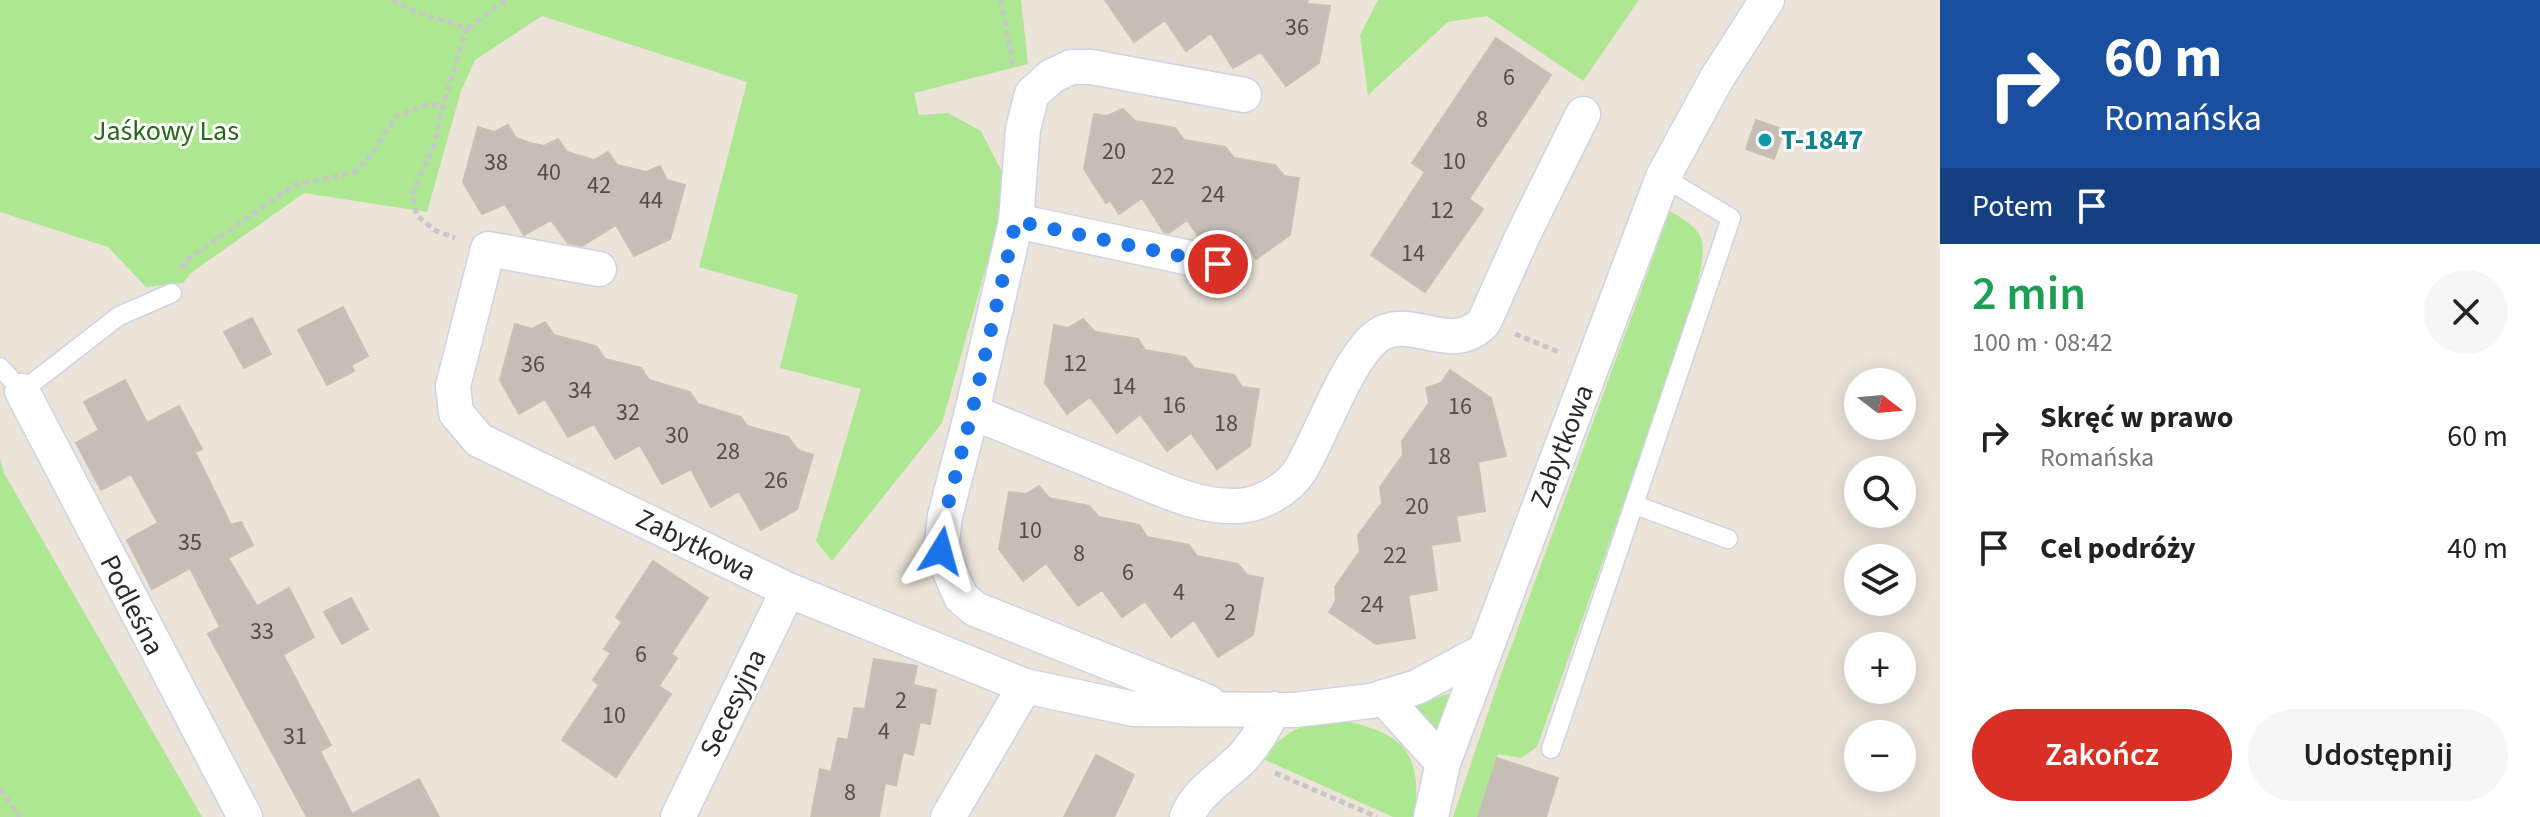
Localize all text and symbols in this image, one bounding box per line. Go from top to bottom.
house number: 36 [1285,10,1309,45]
text: 60 m [2104,19,2222,98]
icon: right [1972,32,2076,136]
house number: 6 [1503,60,1515,95]
text: Romańska [2104,93,2262,144]
house number: 8 [1476,102,1488,137]
park label: Jaśkowy Las [93,111,239,151]
place label: T-1847 [1781,120,1863,160]
marker: T-1847 [1756,131,1774,149]
house number: 20 [1102,134,1126,169]
house number: 10 [1442,144,1466,179]
house number: 38 [484,145,508,180]
house number: 40 [537,155,561,190]
house number: 22 [1151,159,1175,194]
house number: 42 [587,168,611,203]
house number: 24 [1201,177,1225,212]
house number: 44 [639,183,663,218]
icon: arrive [2070,184,2114,228]
text: Potem [1972,185,2054,228]
house number: 12 [1430,193,1454,228]
pin [1184,230,1252,298]
house number: 14 [1401,236,1425,271]
icon: arrive [1196,242,1240,286]
text: 2 min [1972,260,2086,328]
button: close [2424,270,2508,354]
text: 100 m · 08:42 [1972,324,2113,361]
house number: 12 [1063,346,1087,381]
house number: 36 [521,347,545,382]
north arrow [1844,368,1916,440]
map controls [1844,368,1916,792]
house number: 14 [1112,369,1136,404]
house number: 34 [568,373,592,408]
street label: Zabytkowa [1520,379,1604,513]
house number: 16 [1162,388,1186,423]
house number: 16 [1448,389,1472,424]
house number: 32 [616,395,640,430]
text: Skręć w prawo [2040,396,2233,439]
house number: 18 [1214,406,1238,441]
icon: right [1972,414,2016,458]
text: 60 m [2447,415,2508,458]
house number: 30 [665,418,689,453]
house number: 28 [716,434,740,469]
house number: 18 [1427,439,1451,474]
text: Romańska [2040,439,2154,476]
button: search [1844,456,1916,528]
house number: 26 [764,463,788,498]
house number: 20 [1405,489,1429,524]
street label: Zabytkowa [629,499,763,591]
position arrow [899,509,983,593]
house number: 10 [1018,513,1042,548]
house number: 35 [178,525,202,560]
icon: arrive [1972,526,2016,570]
text: Cel podróży [2040,527,2196,570]
text: 40 m [2447,527,2508,570]
house number: 8 [1073,536,1085,571]
house number: 22 [1383,538,1407,573]
button: layers [1844,544,1916,616]
street label: Podleśna [90,548,174,662]
house number: 6 [1122,555,1134,590]
house number: 4 [1173,575,1185,610]
house number: 24 [1360,587,1384,622]
house number: 2 [1224,595,1236,630]
house number: 33 [250,614,274,649]
button: + [1844,632,1916,704]
house number: 6 [635,637,647,672]
street label: Secesyjna [690,642,776,764]
house number: 2 [895,683,907,718]
house number: 10 [602,698,626,733]
button: Zakończ [1972,709,2232,801]
button: Udostępnij [2248,709,2508,801]
house number: 4 [878,714,890,749]
house number: 31 [283,719,307,754]
button: − [1844,720,1916,792]
house number: 8 [844,775,856,810]

